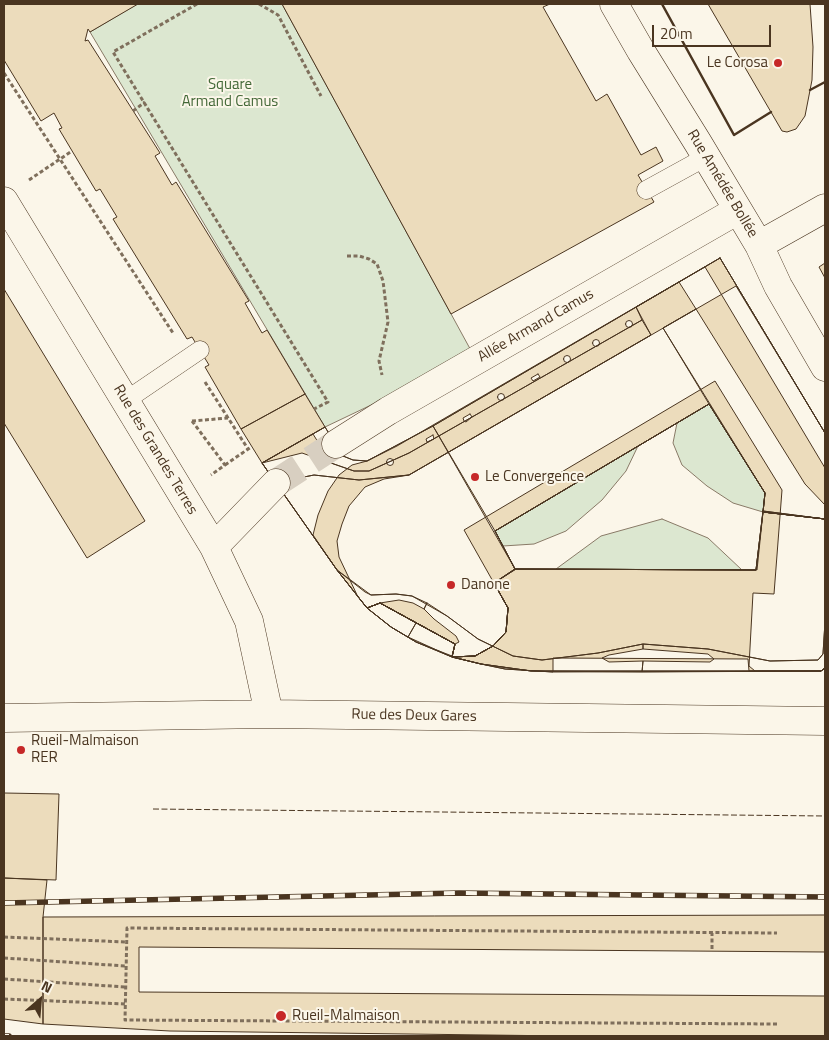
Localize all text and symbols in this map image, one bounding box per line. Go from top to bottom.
scale bar [654,15,773,47]
text: 20 m [660,22,693,45]
place label: Le Corosa [707,54,768,72]
marker: Le Corosa [772,57,784,69]
park label: Square Armand Camus [182,76,278,111]
street label: Rue Amédée Bollée [683,127,761,241]
street label: Allée Armand Camus [475,285,597,367]
street label: Rue des Grandes Terres [109,382,201,518]
place label: Le Convergence [485,468,584,486]
marker: Le Convergence [469,471,481,483]
place label: Danone [461,576,510,594]
marker: Danone [445,579,457,591]
street label: Rue des Deux Gares [351,706,477,726]
place label: Rueil-Malmaison RER [31,732,139,767]
marker: Rueil-Malmaison RER [15,744,27,756]
north arrow [15,975,65,1025]
text: N [38,975,56,998]
place label: Rueil-Malmaison [292,1007,400,1025]
marker: Rueil-Malmaison [274,1009,288,1023]

